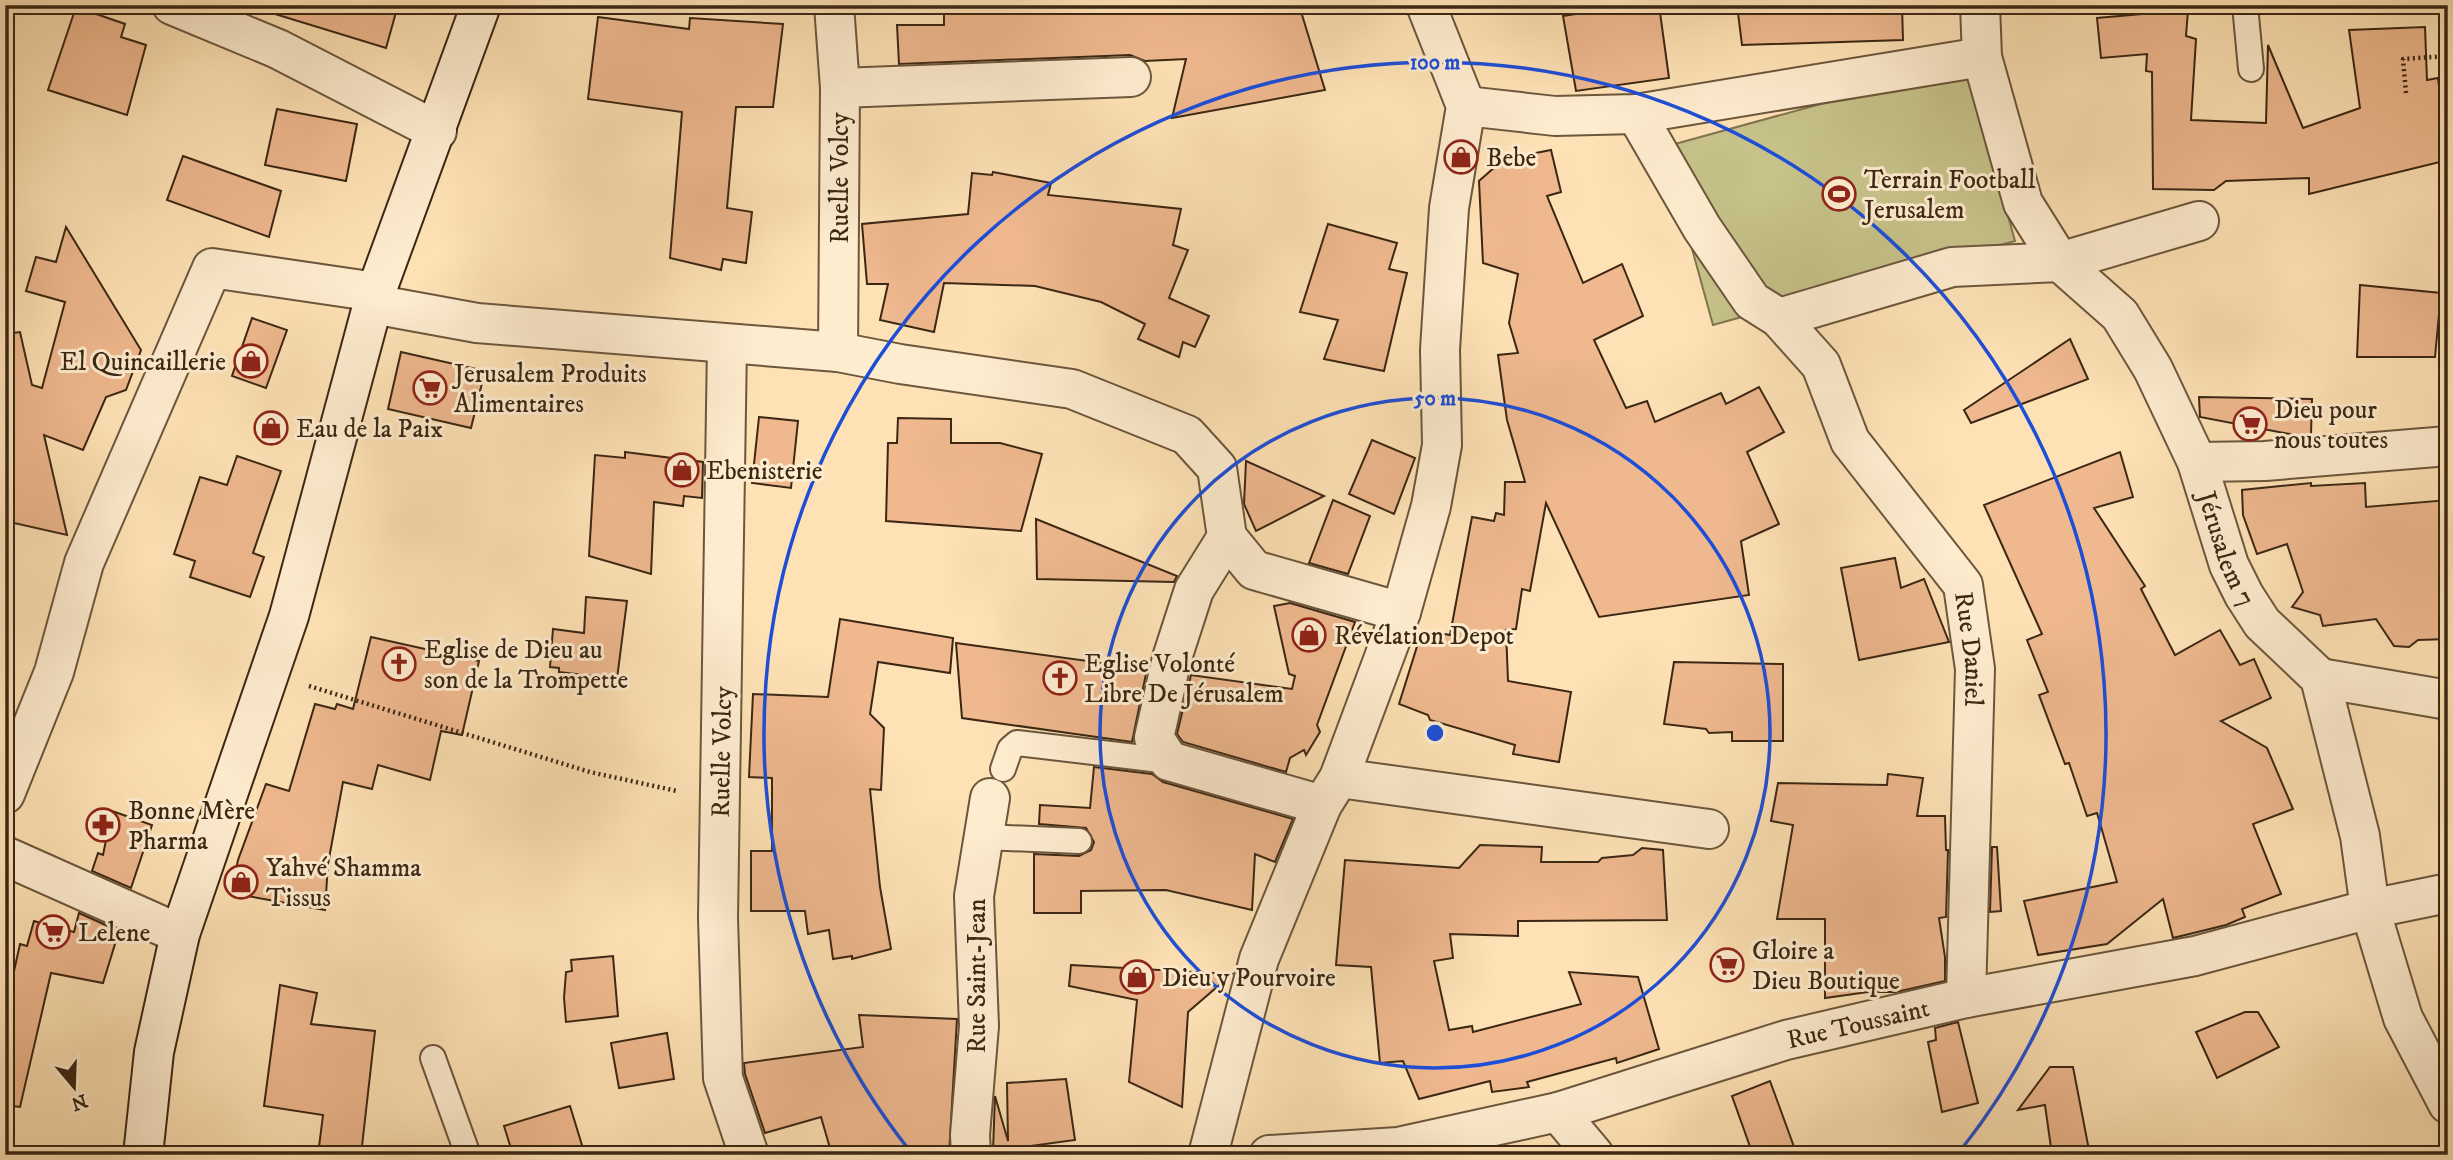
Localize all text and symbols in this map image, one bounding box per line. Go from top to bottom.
text: 100 m [1410,50,1460,76]
street label: Ruelle Volcy [824,112,857,244]
shop icon: Bebe [1442,138,1480,176]
place label: Bebe [1486,142,1536,175]
place label: Terrain Football Jerusalem [1862,164,2036,227]
sports icon: Terrain Football Jerusalem [1820,175,1858,213]
shop icon: El Quincaillerie [232,342,270,380]
place label: El Quincaillerie [60,346,226,379]
place label: Jerusalem Produits Alimentaires [452,358,647,421]
supermarket icon: Jerusalem Produits Alimentaires [411,369,449,407]
text: 50 m [1413,386,1456,412]
place label: Dieu pour nous toutes [2274,394,2388,457]
supermarket icon: Dieu pour nous toutes [2231,405,2269,443]
shop icon: Eau de la Paix [252,409,290,447]
place label: Eau de la Paix [296,413,443,446]
shop icon: Ebenisterie [663,451,701,489]
place label: Ebenisterie [706,455,823,488]
street label: Jérusalem 7 [2189,486,2262,613]
street label: Rue Daniel [1946,590,1990,707]
shop icon: Révélation Depot [1290,616,1328,654]
place label: Révélation Depot [1334,620,1514,653]
place label: Eglise de Dieu au son de la Trompette [424,634,628,697]
church icon: Eglise de Dieu au son de la Trompette [380,645,418,683]
place label: Eglise Volonté Libre De Jérusalem [1084,648,1284,711]
church icon: Eglise Volonté Libre De Jérusalem [1041,659,1079,697]
street label: Ruelle Volcy [705,685,740,818]
centre of rings [1423,721,1447,745]
place label: Bonne Mère Pharma [128,795,255,858]
pharmacy icon: Bonne Mère Pharma [84,806,122,844]
place label: Yahvé Shamma Tissus [266,852,421,915]
shop icon: Yahvé Shamma Tissus [222,863,260,901]
street label: Rue Saint-Jean [961,898,994,1054]
supermarket icon: Lelene [34,913,72,951]
place label: Lelene [78,917,150,950]
place label: Gloire a Dieu Boutique [1752,935,1900,998]
supermarket icon: Gloire a Dieu Boutique [1708,946,1746,984]
shop icon: Dieu y Pourvoire [1118,958,1156,996]
place label: Dieu y Pourvoire [1162,962,1336,995]
street label: Rue Toussaint [1784,992,1933,1057]
north arrow [38,1052,108,1122]
text: N [68,1088,90,1115]

